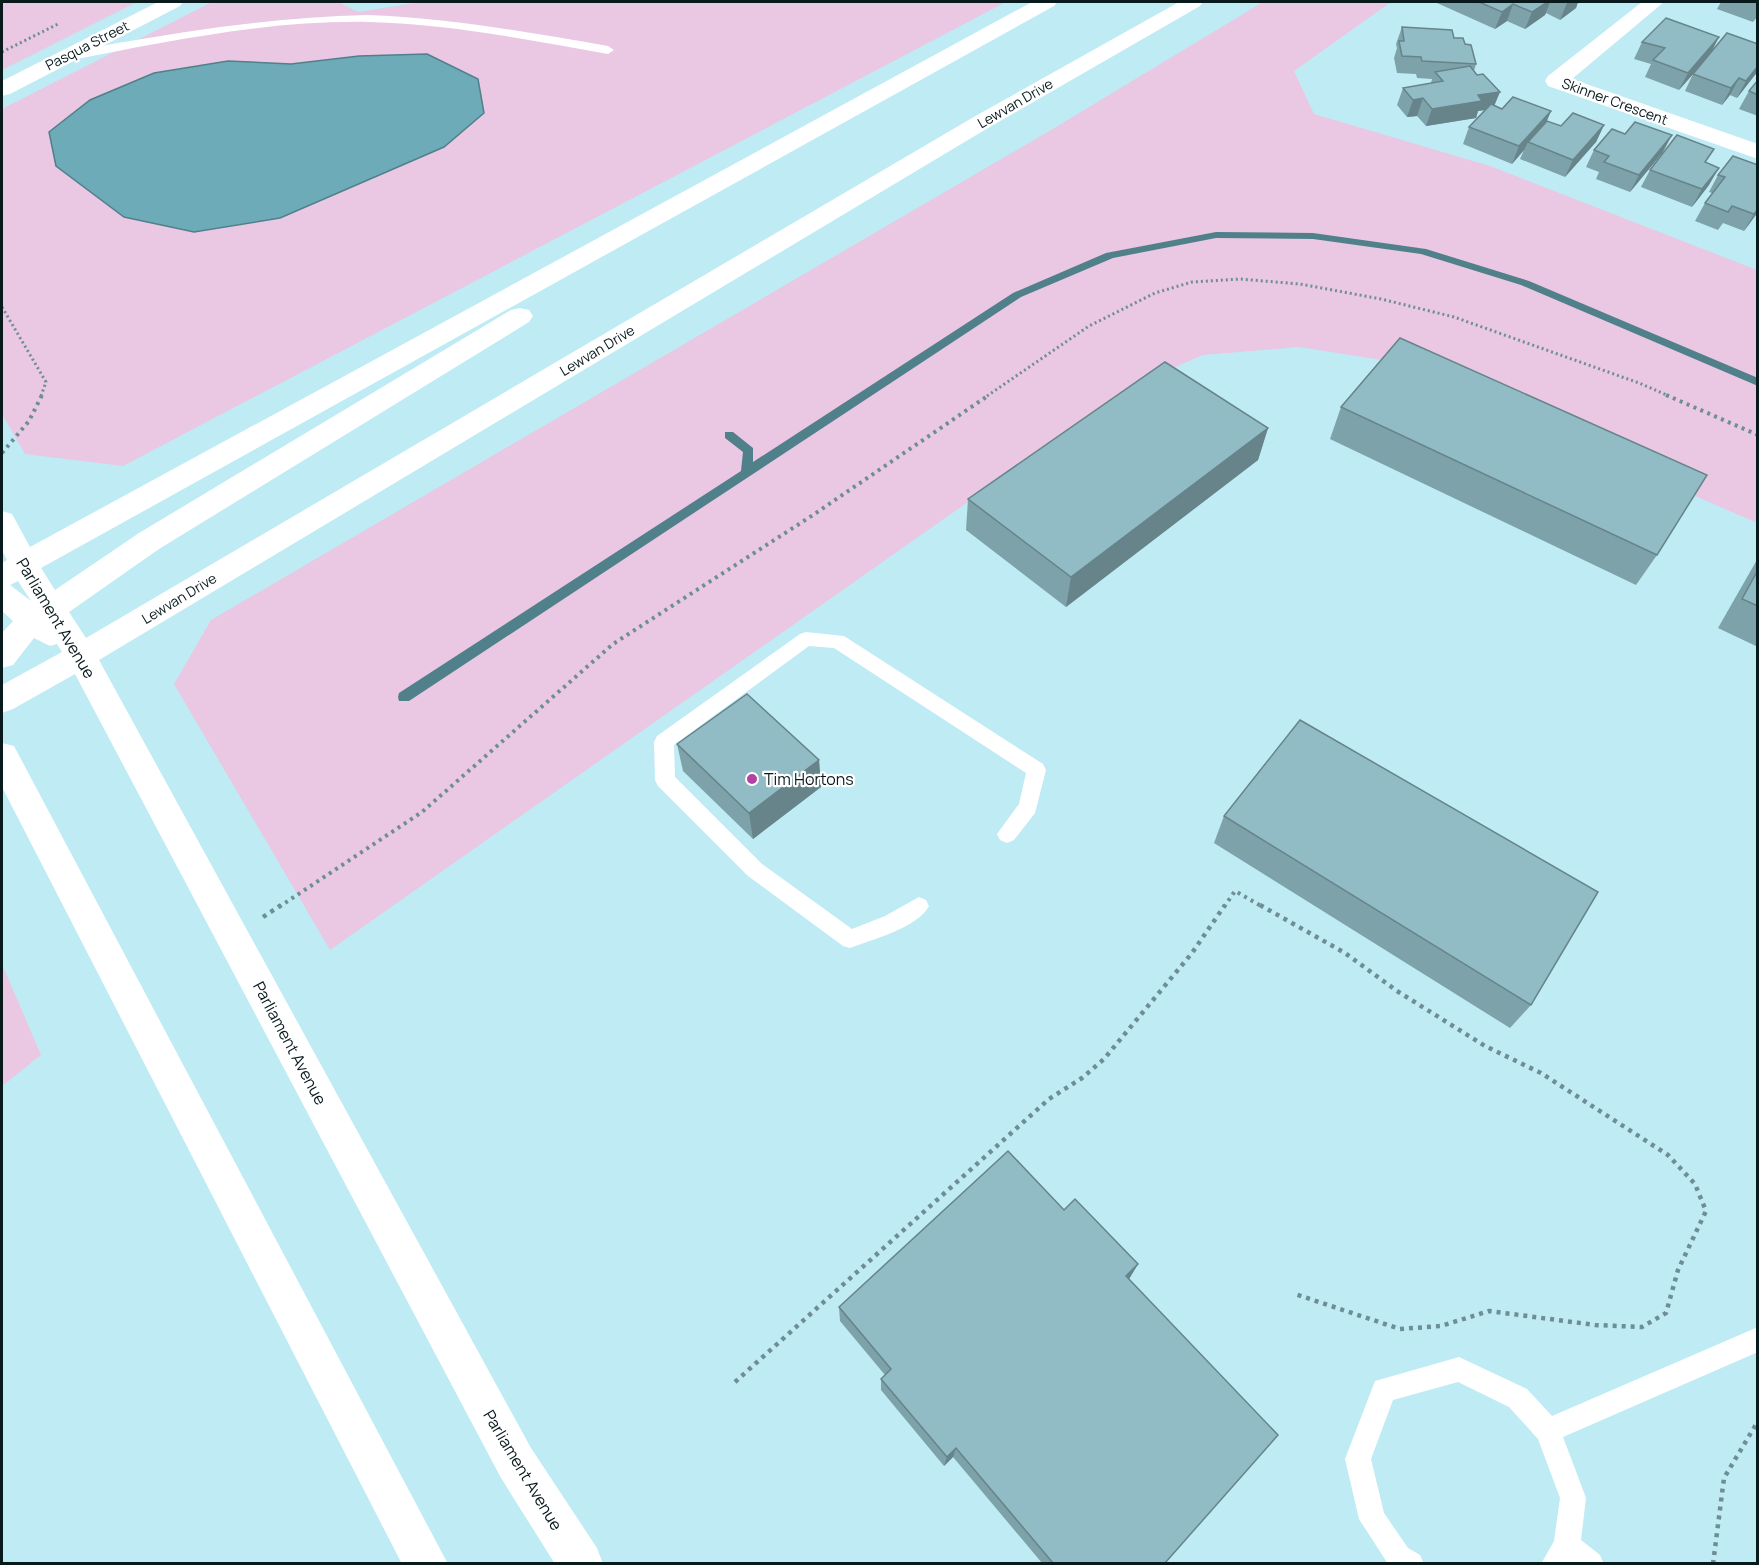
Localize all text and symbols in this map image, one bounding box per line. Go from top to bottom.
street label: Pasqua Street [42,16,132,74]
street label: Skinner Crescent [1559,73,1671,129]
street label: Lewvan Drive [974,74,1056,132]
street label: Lewvan Drive [556,320,638,380]
street label: Parliament Avenue [11,554,101,682]
street label: Lewvan Drive [138,568,220,628]
place label: Tim Hortons [764,768,854,790]
marker: Tim Hortons [745,772,759,786]
street label: Parliament Avenue [248,977,332,1109]
street label: Parliament Avenue [478,1406,568,1534]

